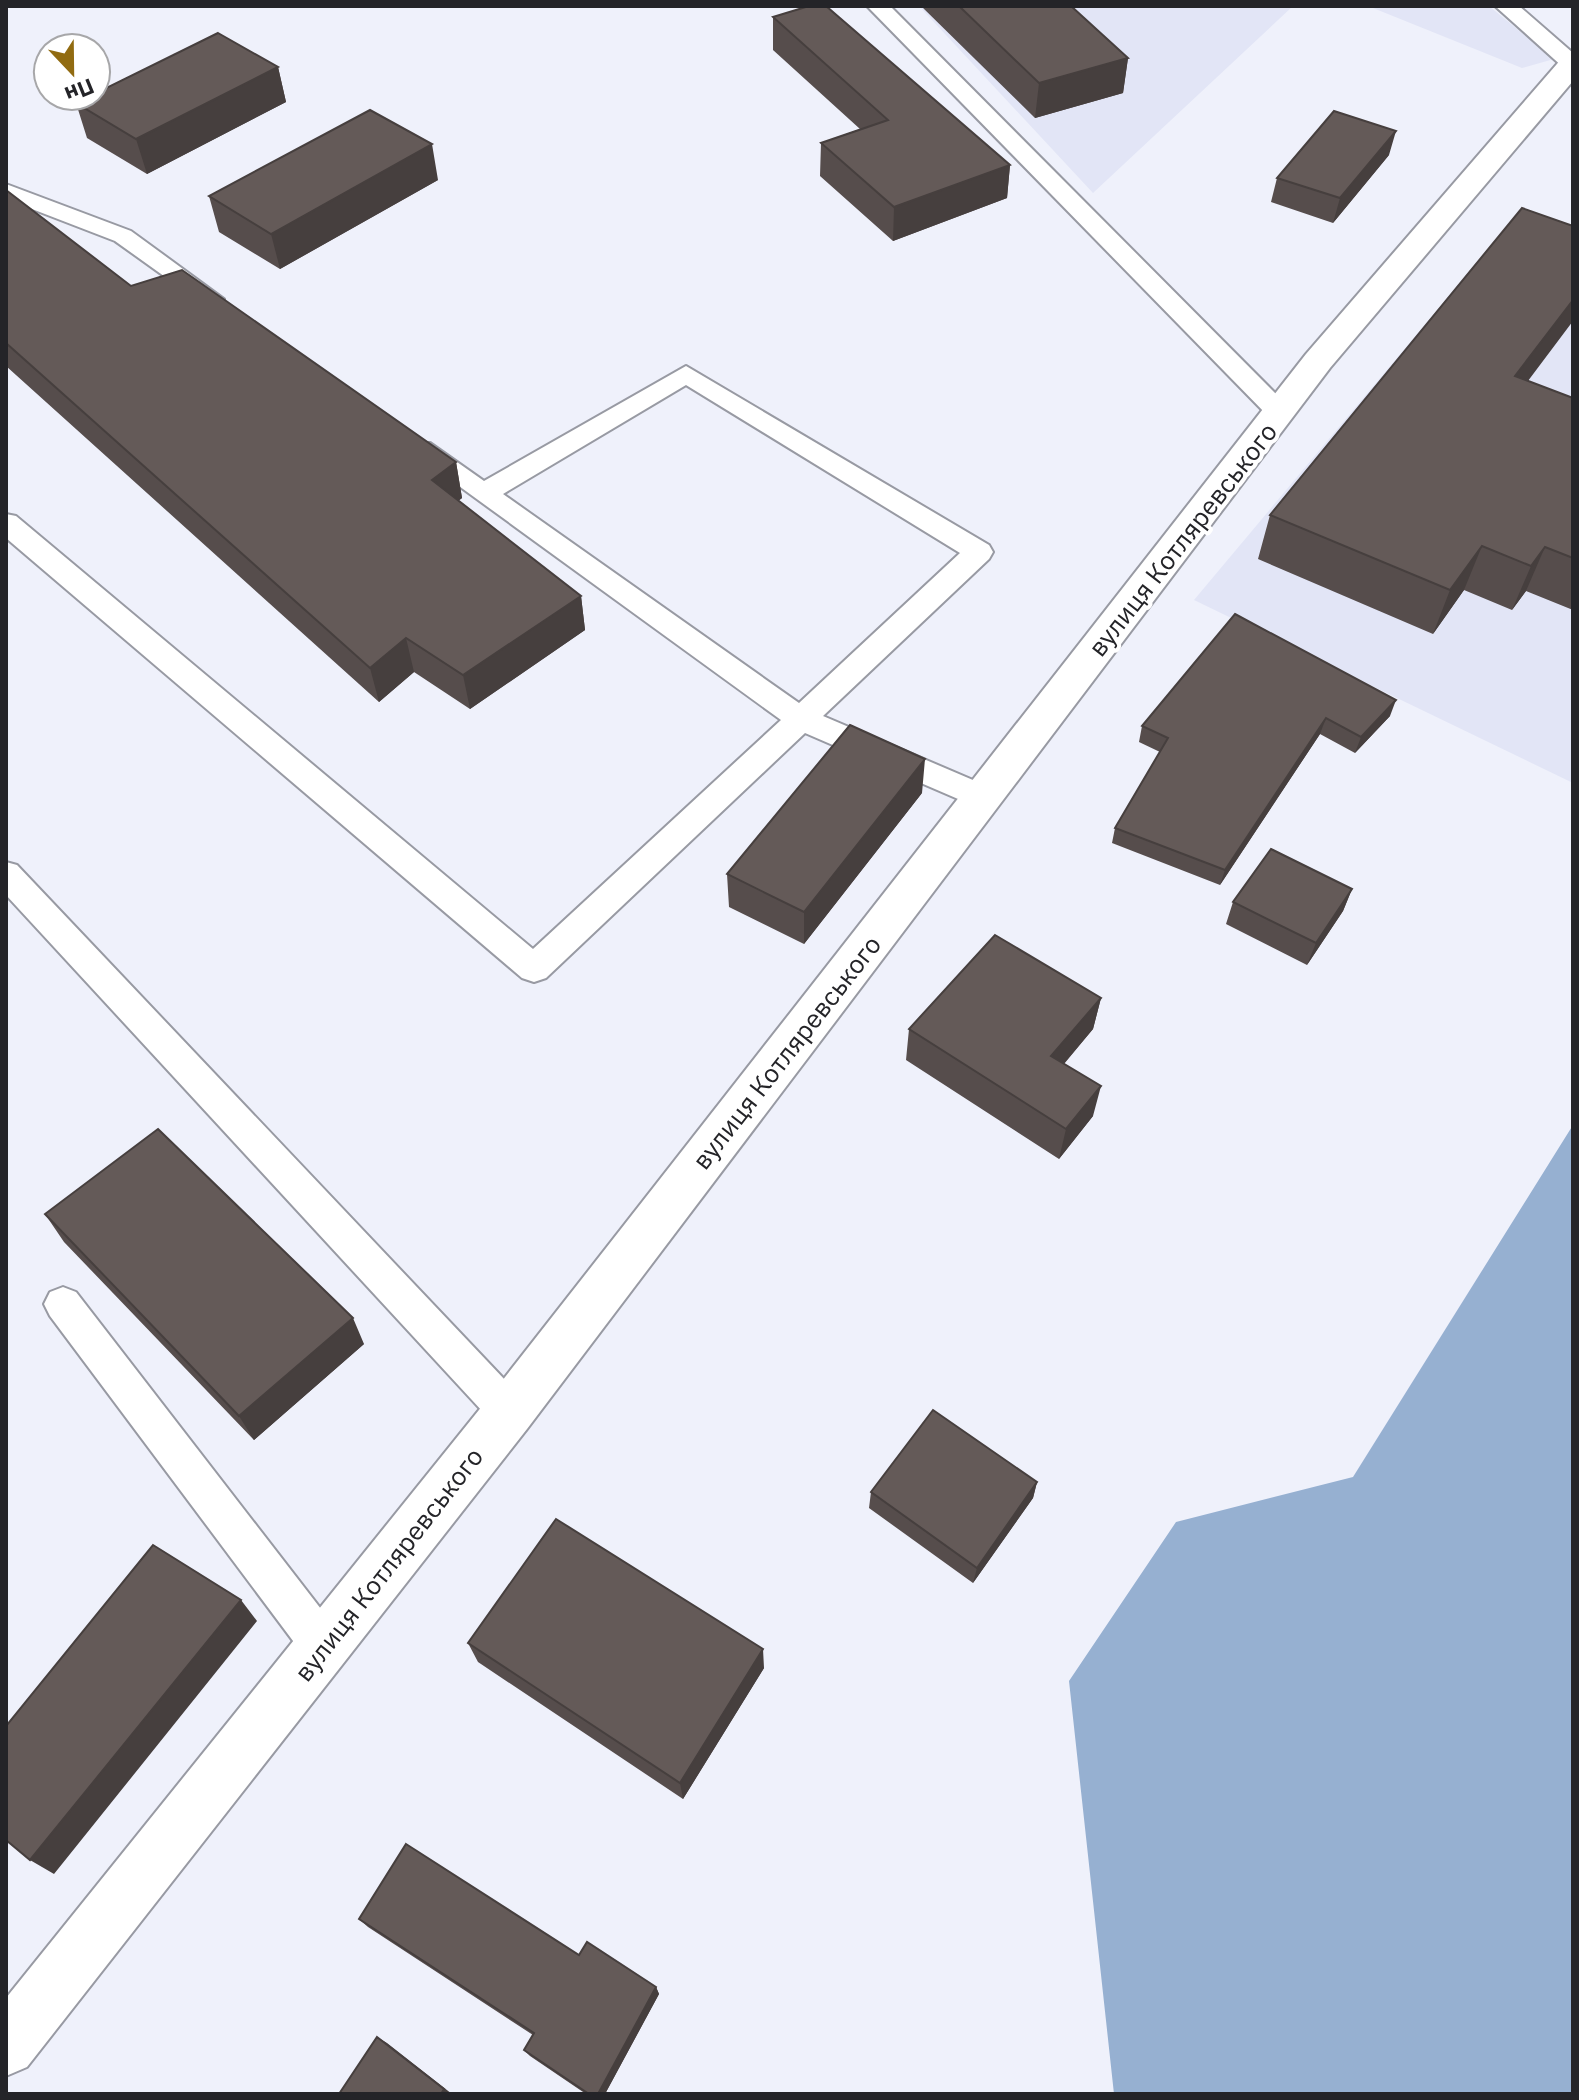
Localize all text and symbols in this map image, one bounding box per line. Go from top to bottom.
north arrow [32,32,112,112]
text: Пн [61,72,99,110]
street label: вулиця Котляревського [1080,415,1284,663]
street label: вулиця Котляревського [684,928,888,1176]
street label: вулиця Котляревського [286,1440,490,1688]

